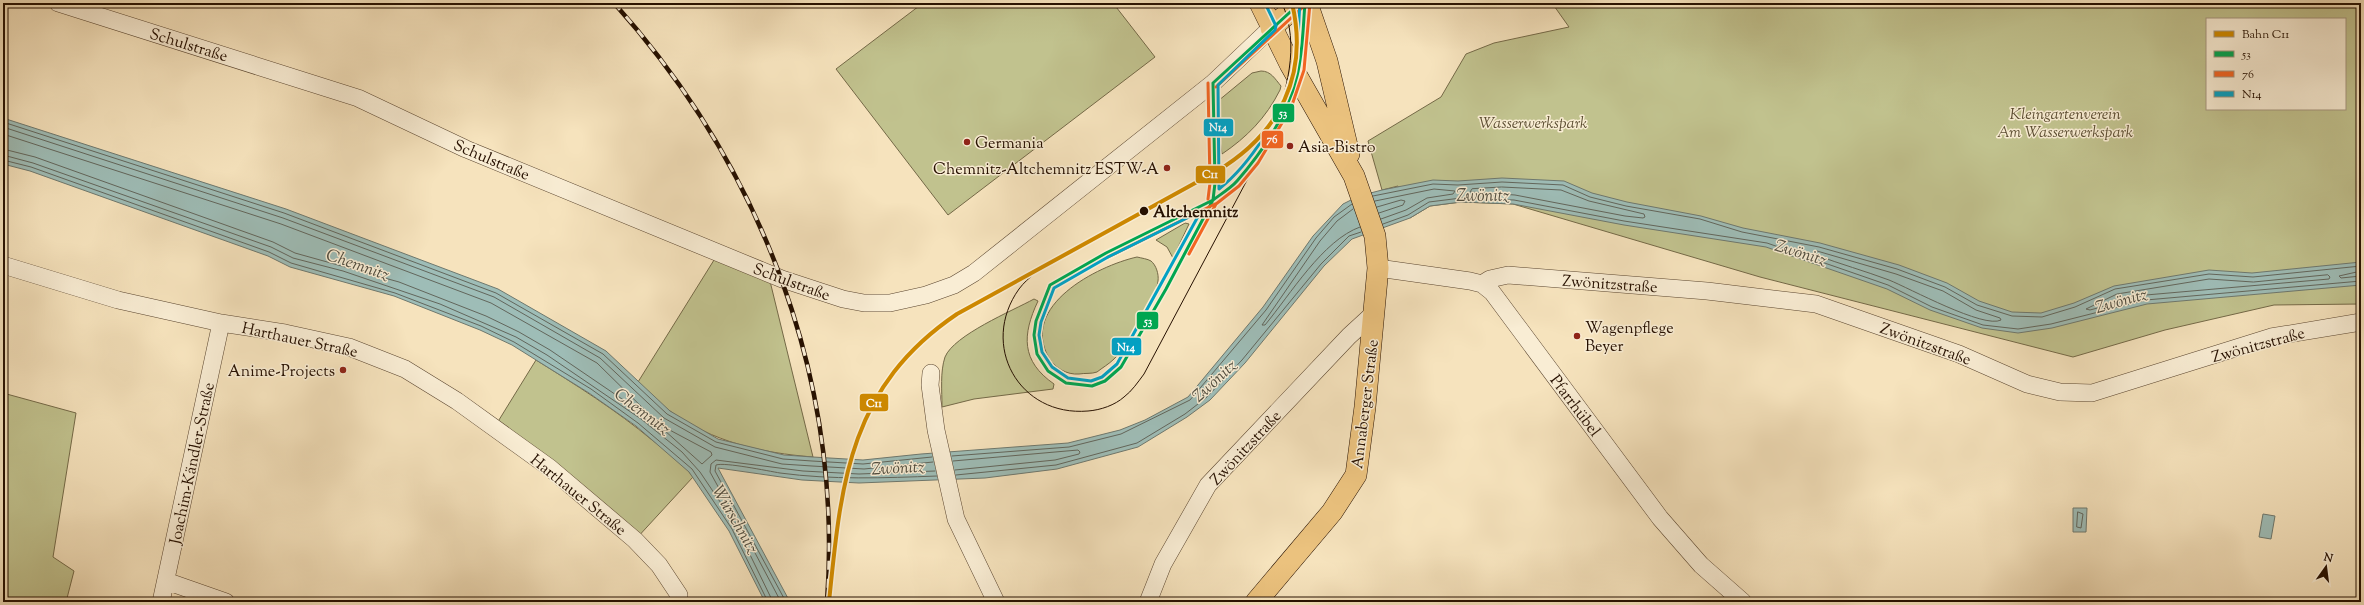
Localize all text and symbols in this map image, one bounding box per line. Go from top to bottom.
legend [2206,18,2346,110]
street label: Schulstraße [146,24,230,69]
text: Bahn C11 [2242,26,2289,44]
text: 53 [2241,46,2251,64]
text: 76 [2242,66,2254,84]
text: N14 [2242,86,2262,104]
line badge: 53 [1272,103,1295,123]
park label: Kleingartenverein Am Wasserwerkspark [1997,104,2133,145]
text: 53 [1278,106,1288,122]
park label: Wasserwerkspark [1479,113,1587,136]
line badge: N14 [1203,118,1234,137]
text: N14 [1208,120,1227,136]
line badge: 76 [1261,130,1284,149]
text: 76 [1267,132,1278,148]
place label: Germania [975,133,1044,156]
street label: Schulstraße [449,135,533,188]
marker: Germania [962,137,972,147]
place label: Asia-Bistro [1298,137,1376,160]
marker: Asia-Bistro [1285,141,1295,151]
place label: Chemnitz-Altchemnitz ESTW-A [933,159,1159,182]
marker: Chemnitz-Altchemnitz ESTW-A [1162,163,1172,173]
line badge: C11 [1195,165,1226,184]
text: C11 [1202,167,1218,183]
water label: Zwönitz [1456,185,1510,209]
place label: Altchemnitz [1153,202,1238,225]
marker: Altchemnitz [1138,205,1150,217]
water label: Zwönitz [1771,235,1830,273]
water label: Chemnitz [322,244,392,288]
street label: Schulstraße [749,259,833,308]
street label: Zwönitzstraße [1561,271,1658,300]
water label: Zwönitz [2093,283,2151,321]
line badge: 53 [1136,311,1159,330]
text: 53 [1143,314,1153,330]
street label: Harthauer Straße [239,318,360,365]
place label: Wagenpflege Beyer [1585,318,1674,359]
street label: Zwönitzstraße [1876,318,1974,372]
street label: Zwönitzstraße [2210,323,2308,370]
marker: Wagenpflege Beyer [1572,331,1582,341]
line badge: N14 [1111,337,1142,356]
street label: Annaberger Straße [1347,338,1386,470]
text: N14 [1116,340,1135,356]
water label: Zwönitz [1188,354,1243,408]
place label: Anime-Projects [228,361,335,384]
marker: Anime-Projects [338,365,348,375]
street label: Pfarrhübel [1543,371,1605,443]
street label: Joachim-Kändler-Straße [165,380,222,548]
water label: Chemnitz [608,383,675,442]
line badge: C11 [859,393,889,412]
text: C11 [866,396,882,412]
street label: Zwönitzstraße [1206,406,1288,491]
street label: Harthauer Straße [524,450,631,542]
water label: Zwönitz [871,456,925,482]
water label: Würschnitz [705,481,764,559]
north arrow [2306,547,2346,587]
text: N [2321,549,2335,567]

